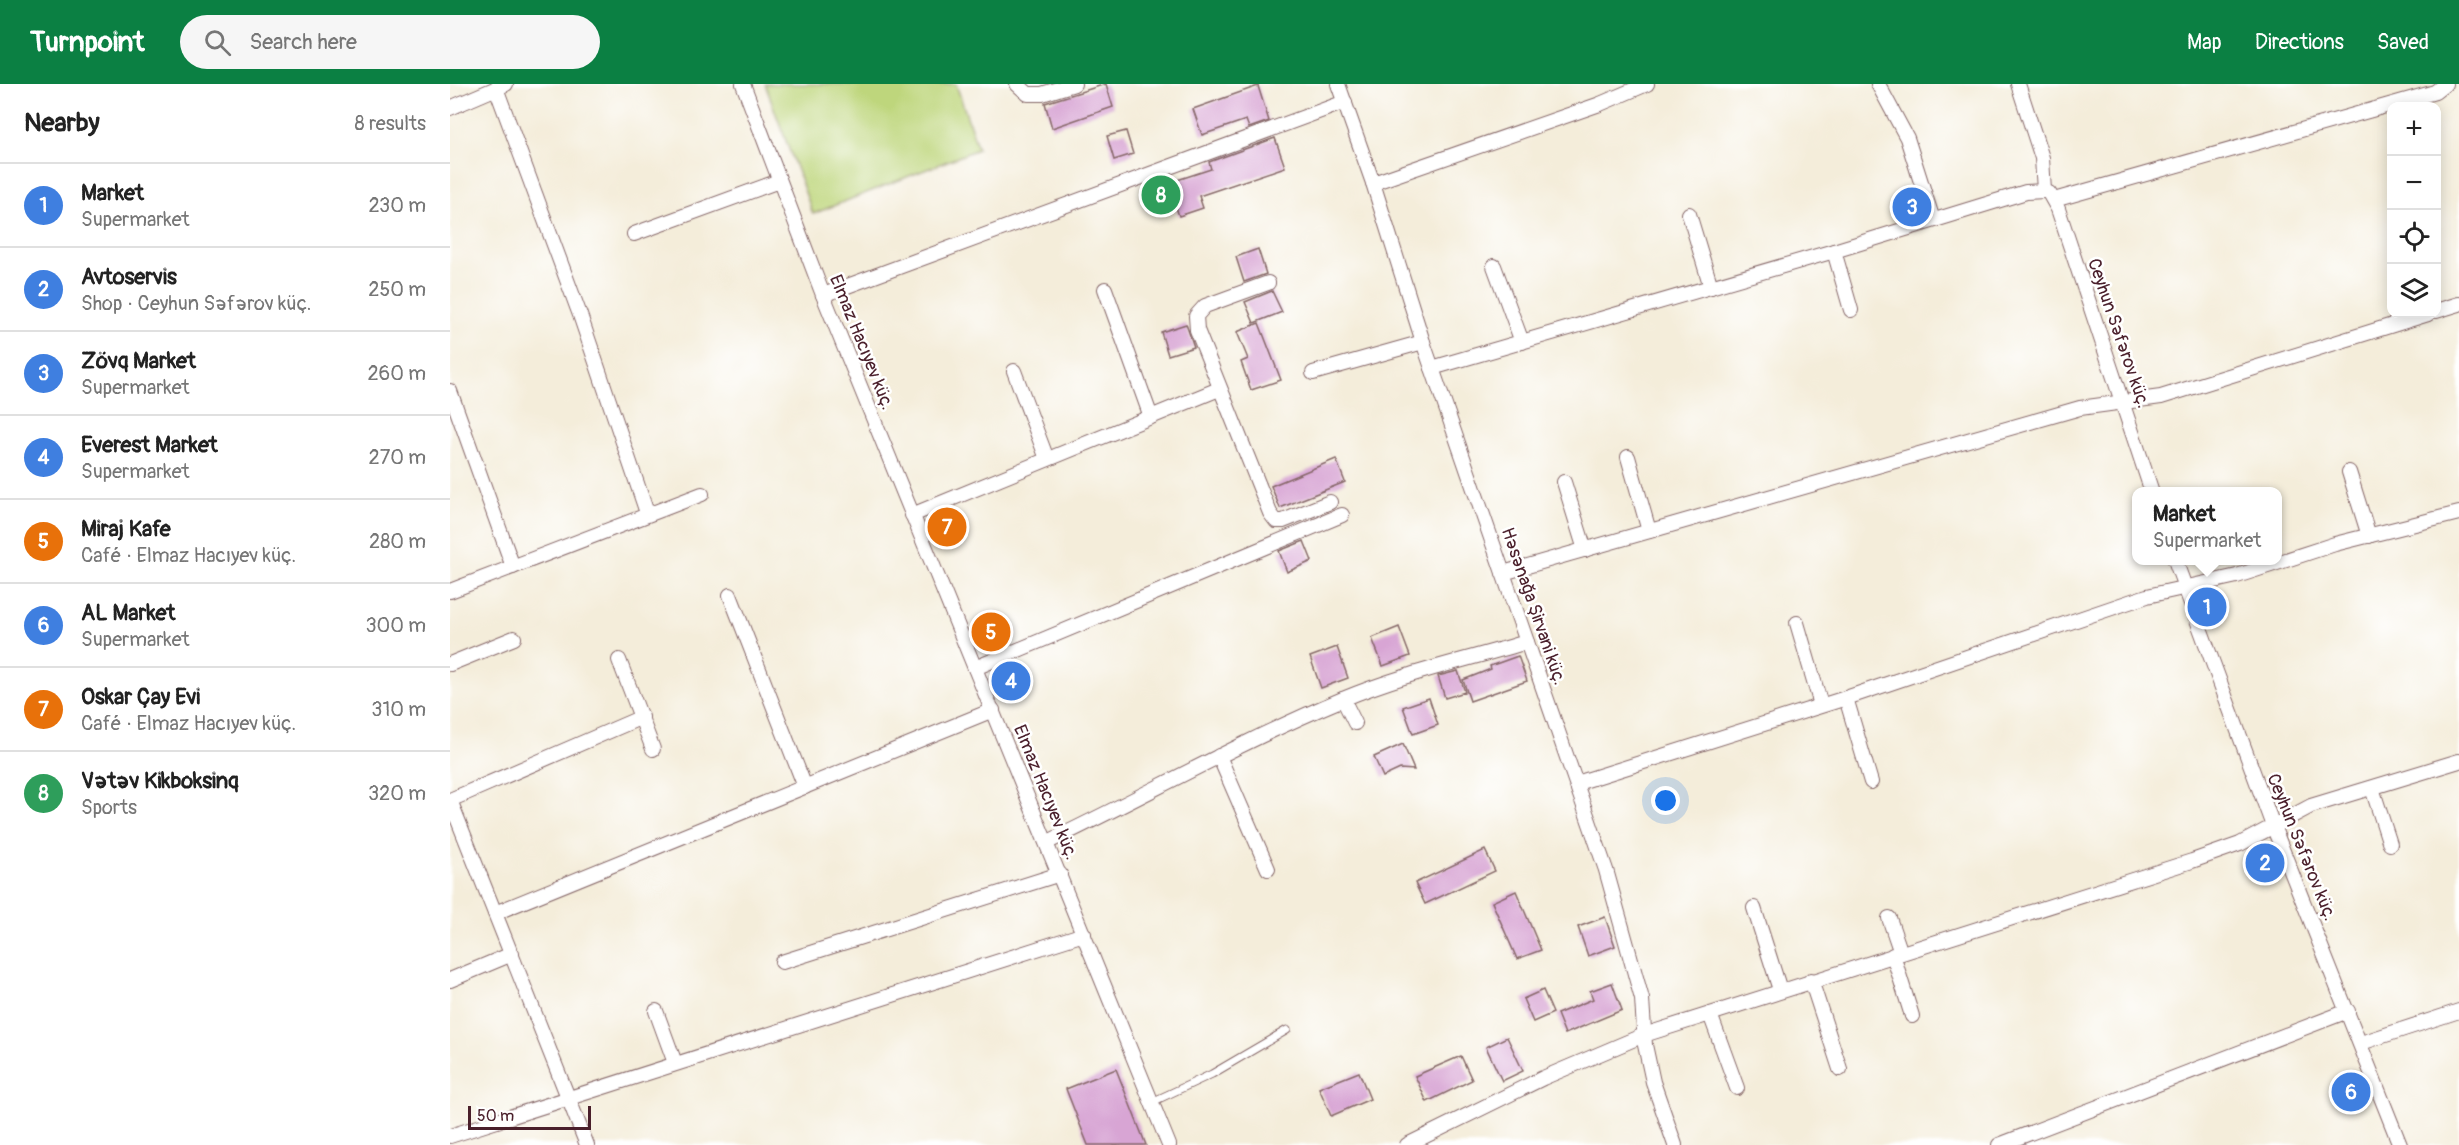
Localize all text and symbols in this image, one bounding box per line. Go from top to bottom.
search box [180,15,600,69]
text: Turnpoint [30,25,144,60]
icon: search [201,26,234,59]
text: Search here [249,28,357,56]
text: Map [2187,29,2222,56]
text: Directions [2255,29,2344,56]
text: Saved [2377,29,2429,56]
map controls [2387,102,2441,318]
button: + [2387,102,2441,156]
text: Nearby [24,107,100,139]
text: 8 results [355,111,426,136]
button: − [2387,156,2441,210]
pin: 8 [1142,172,1180,218]
text: Market [81,179,144,207]
pin: 3 [1892,184,1932,230]
text: 1 [40,193,47,218]
text: 230 m [369,193,426,218]
text: Supermarket [81,207,190,232]
button: locate [2387,210,2441,264]
street label: Ceyhun Səfərov küç. [2082,255,2155,411]
text: Avtoservis [81,263,177,291]
button: layers [2387,264,2441,318]
street label: Elmaz Hacıyev küç. [824,271,899,413]
text: 2 [38,277,49,302]
text: 250 m [368,277,426,302]
text: Shop · Ceyhun Səfərov küç. [81,291,311,316]
text: Zövq Market [81,347,196,375]
text: 3 [38,361,49,386]
text: 260 m [367,361,426,386]
text: Supermarket [81,375,190,400]
text: Everest Market [81,431,218,459]
text: 4 [38,445,49,470]
text: 270 m [368,445,426,470]
text: Supermarket [81,459,190,484]
popup [2132,487,2282,565]
text: Market [2153,500,2216,528]
pin: 7 [928,504,966,550]
text: Miraj Kafe [81,515,171,543]
street label: Həsənağa Şirvani küç. [1496,524,1571,688]
text: Supermarket [2153,528,2261,553]
text: 5 [38,529,49,554]
text: 280 m [369,529,426,554]
text: Café · Elmaz Hacıyev küç. [81,543,296,568]
pin: 1 [2188,584,2226,630]
text: AL Market [81,599,175,627]
pin: 5 [972,610,1010,654]
text: 6 [38,613,49,638]
text: 300 m [365,613,426,638]
text: Supermarket [81,627,190,652]
pin: 4 [992,658,1030,704]
text: Oskar Çay Evi [81,683,200,711]
text: 7 [38,697,49,722]
text: 310 m [371,697,426,722]
text: Café · Elmaz Hacıyev küç. [81,711,296,736]
street label: Elmaz Hacıyev küç. [1008,721,1083,863]
text: Vətəv Kikboksinq [81,767,239,795]
street label: Ceyhun Səfərov küç. [2262,770,2342,924]
text: 8 [38,781,49,806]
text: 320 m [368,781,426,806]
your location [1651,786,1680,815]
text: Sports [81,795,137,820]
pin: 2 [2246,840,2284,886]
pin: 6 [2332,1070,2370,1114]
scale bar [468,1103,591,1130]
text: 50 m [477,1106,514,1126]

